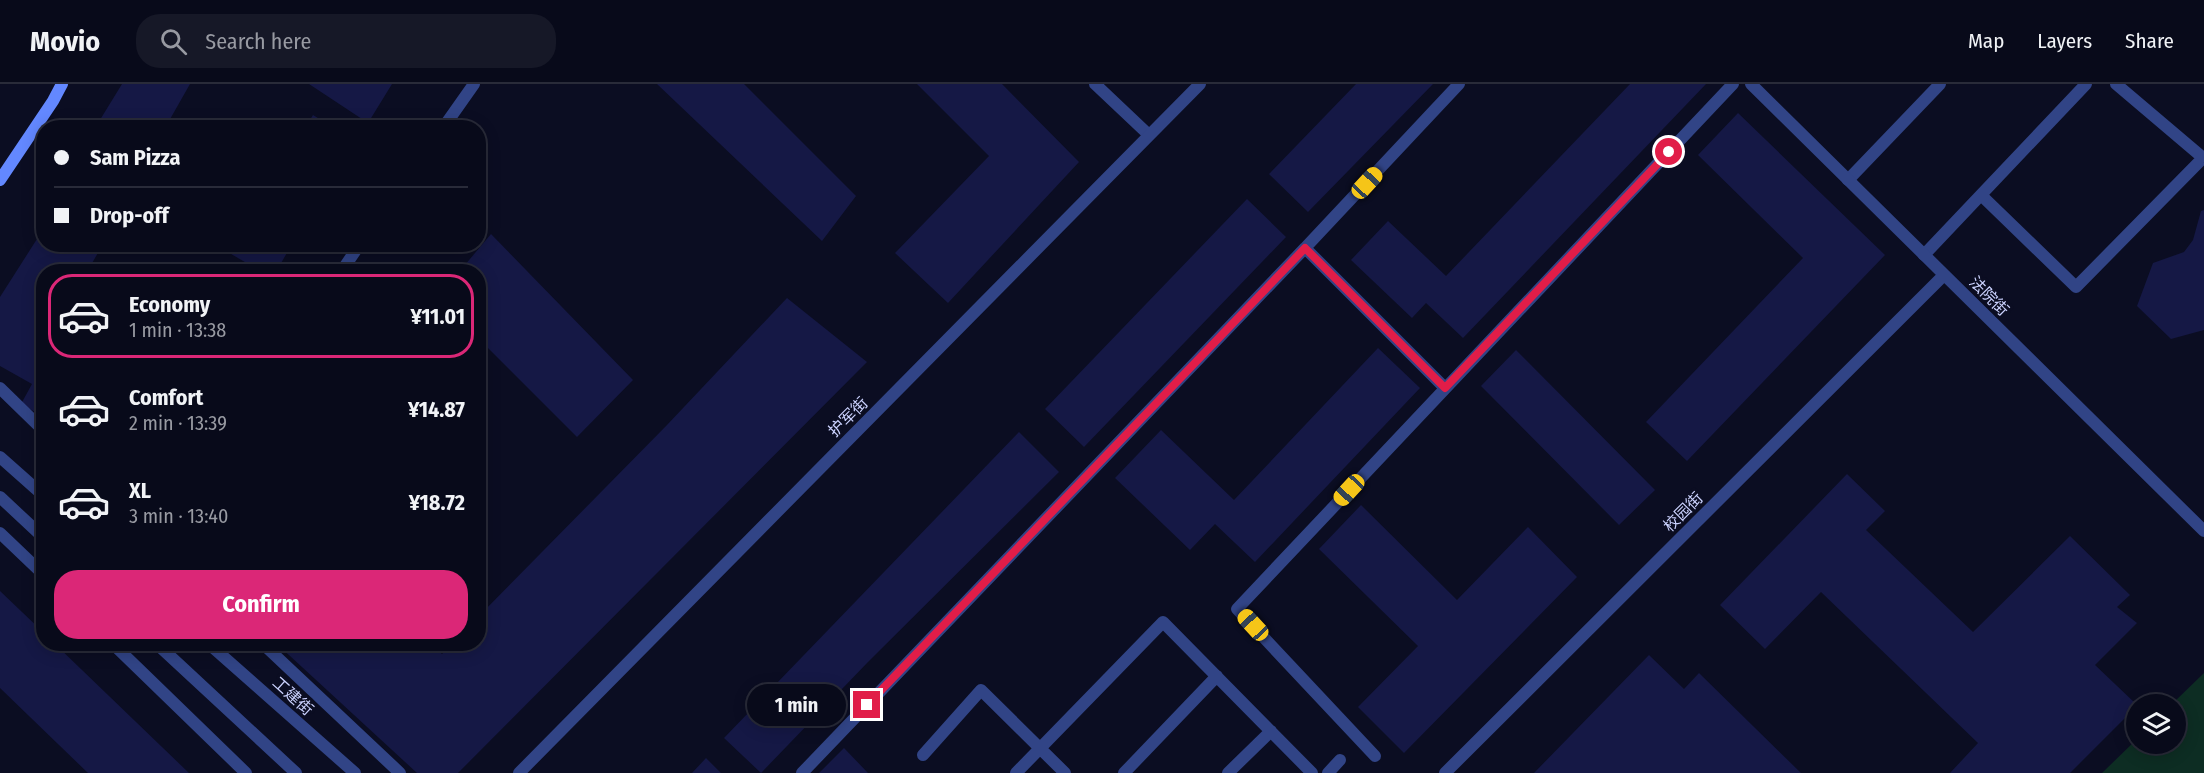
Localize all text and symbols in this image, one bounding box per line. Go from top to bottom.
search box [136,14,556,68]
text: Movio [30,25,100,58]
icon: search [157,25,190,58]
text: Search here [205,28,311,55]
text: Map [1968,28,2004,54]
text: Layers [2037,28,2092,54]
text: Share [2125,28,2174,54]
route start [1655,138,1682,165]
text: Sam Pizza [90,144,181,171]
car [1348,164,1386,202]
text: Drop-off [90,202,169,229]
street label: 法院街 [1965,272,2013,320]
icon: car [57,289,111,343]
text: Economy [129,291,210,318]
text: ¥11.01 [411,303,465,330]
text: 1 min · 13:38 [129,318,226,342]
icon: car [57,382,111,436]
text: Comfort [129,384,203,411]
street label: 护军街 [824,393,872,441]
text: ¥14.87 [408,396,465,423]
text: 2 min · 13:39 [129,411,227,435]
car [1330,471,1368,509]
icon: car [57,475,111,529]
text: XL [129,477,151,504]
street label: 校园街 [1659,488,1707,536]
text: ¥18.72 [409,489,465,516]
text: 3 min · 13:40 [129,504,228,528]
button: Confirm [54,570,468,639]
car [1234,606,1272,644]
street label: 工建街 [269,673,317,719]
callout: 1 min [747,684,846,726]
route end [853,691,880,718]
text: 1 min [775,693,818,717]
map controls [2126,694,2186,754]
button: layers [2126,694,2186,754]

